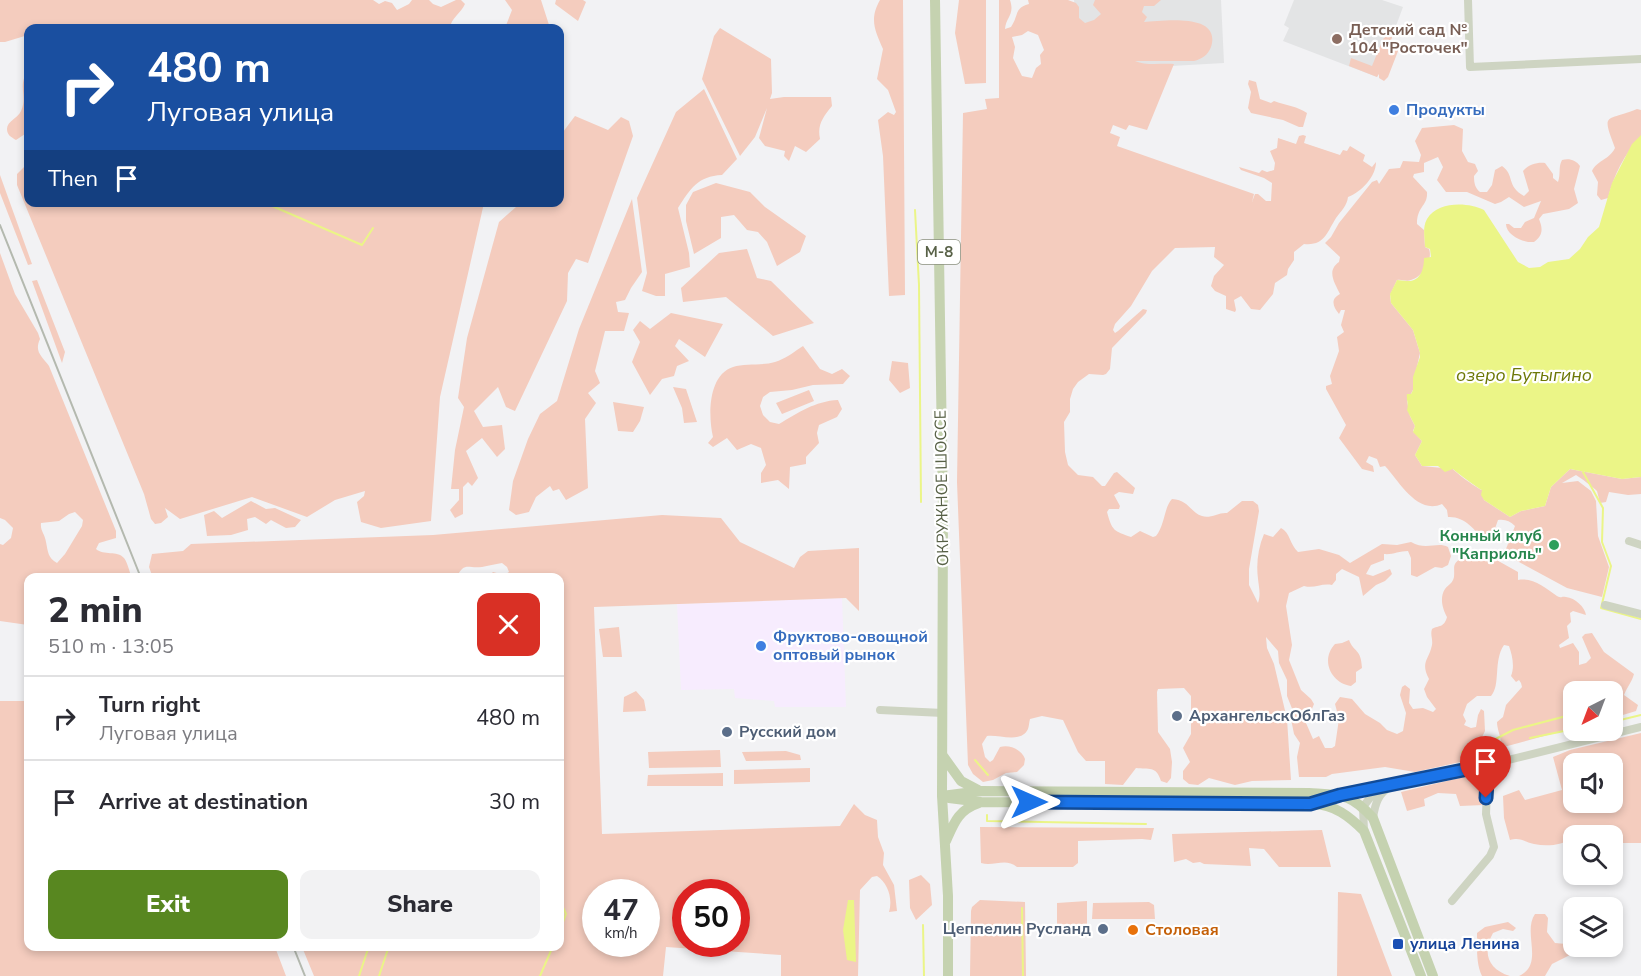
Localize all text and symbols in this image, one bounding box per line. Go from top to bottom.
place label: Детский сад № 104 "Росточек" [1349,19,1468,59]
marker: Детский сад № 104 "Росточек" [1330,32,1344,46]
text: 480 m [147,40,271,97]
icon: right [48,48,126,126]
text: Луговая улица [147,94,334,131]
place label: Продукты [1406,99,1485,121]
marker: Продукты [1387,103,1401,117]
icon: arrive [110,162,143,195]
text: Then [48,164,98,194]
road number: М-8 [918,240,960,264]
water label: озеро Бутыгино [1456,363,1592,387]
street label: ОКРУЖНОЕ ШОССЕ [930,410,954,566]
place label: Конный клуб "Каприоль" [1439,525,1542,565]
marker: Конный клуб "Каприоль" [1547,538,1561,552]
text: 2 min [48,586,143,635]
button: close [477,593,540,656]
place label: Фруктово-овощной оптовый рынок [773,626,928,666]
text: 510 m · 13:05 [48,633,174,660]
marker: Фруктово-овощной оптовый рынок [754,639,768,653]
north arrow [1563,681,1623,741]
map controls [1563,681,1623,957]
text: Turn right [99,690,200,720]
icon: right [48,702,81,735]
text: 480 m [476,703,540,733]
place label: АрхангельскОблГаз [1189,705,1345,727]
marker: АрхангельскОблГаз [1170,709,1184,723]
text: Луговая улица [99,720,238,747]
place label: Русский дом [739,721,836,743]
marker: Русский дом [720,725,734,739]
pin [1460,736,1511,798]
icon: arrive [1469,745,1502,778]
button: sound [1563,753,1623,813]
position arrow [997,770,1061,834]
icon: arrive [48,786,81,819]
text: Arrive at destination [99,787,308,817]
text: 30 m [489,787,540,817]
button: search [1563,825,1623,885]
button: Exit [48,870,288,939]
button: Share [300,870,540,939]
speed limit sign: 50 [672,879,750,957]
text: 47 [603,890,639,931]
button: layers [1563,897,1623,957]
place label: Цеппелин Русланд [943,918,1091,940]
place label: Столовая [1145,919,1219,941]
marker: Цеппелин Русланд [1096,922,1110,936]
text: km/h [604,923,638,943]
marker: Столовая [1126,923,1140,937]
place label: улица Ленина [1410,933,1520,955]
marker: улица Ленина [1391,937,1405,951]

